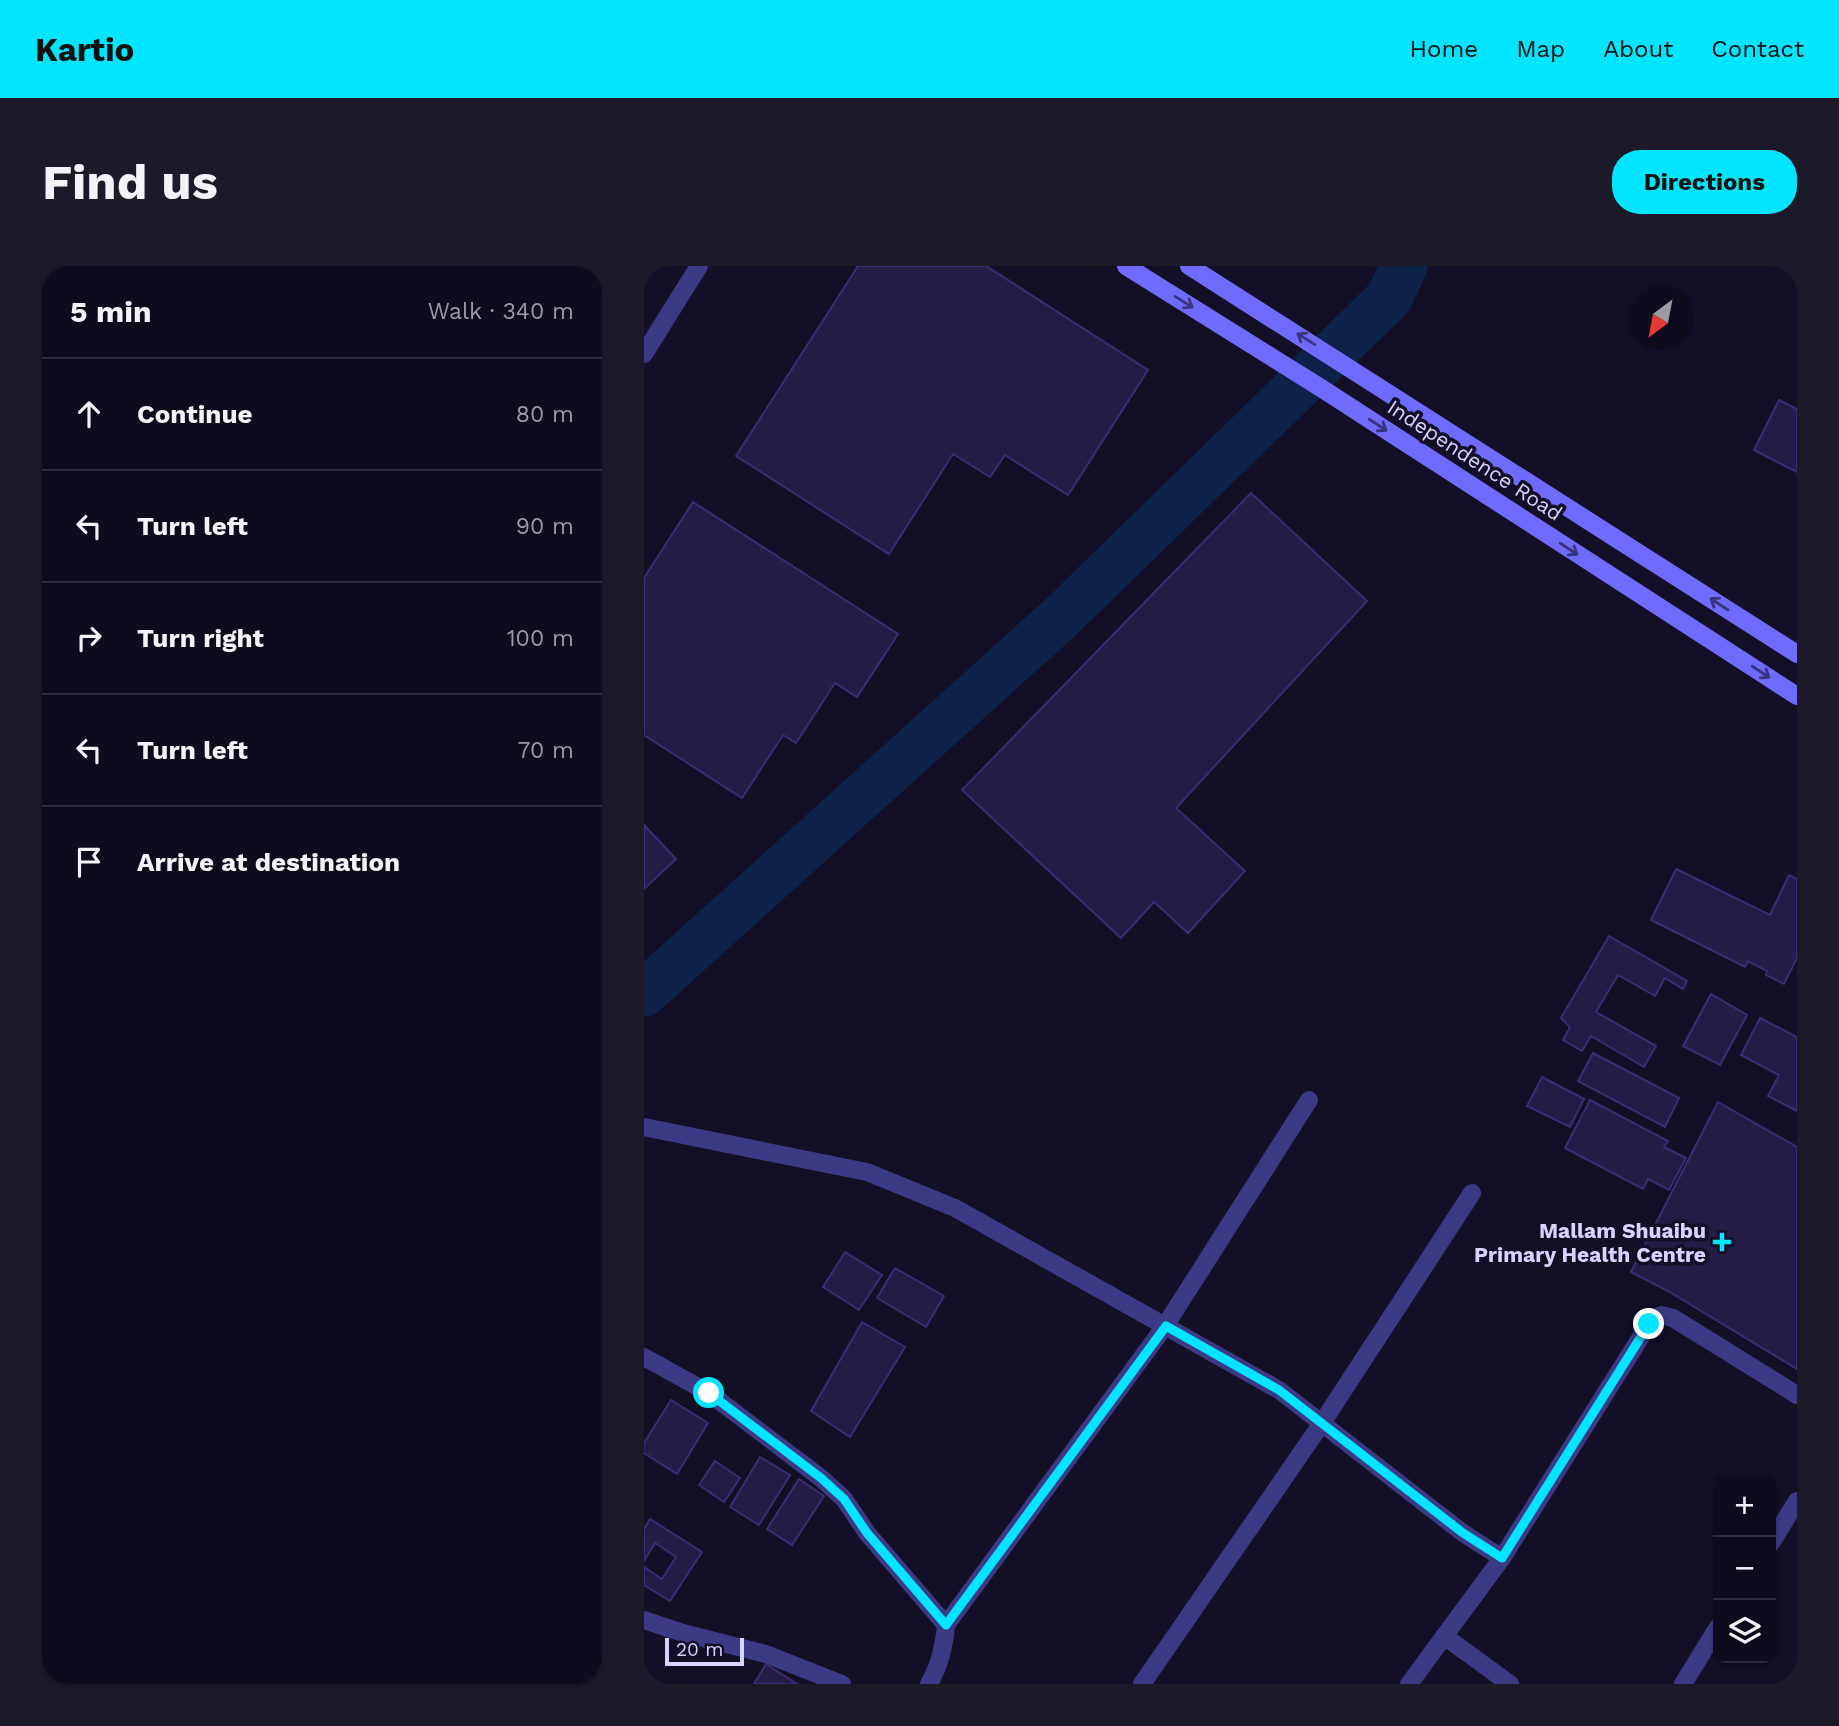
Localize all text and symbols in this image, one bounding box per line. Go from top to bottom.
text: Kartio [35,30,134,69]
text: Home [1410,35,1478,63]
text: Map [1516,35,1565,63]
text: About [1603,35,1673,63]
text: Contact [1711,35,1804,63]
button: Directions [1612,150,1797,214]
text: Find us [42,153,218,211]
north arrow [1629,287,1692,350]
text: 5 min [70,294,152,329]
one-way arrow [1173,296,1193,310]
text: Walk · 340 m [428,298,574,325]
one-way arrow [1296,332,1316,346]
street label: Independence Road [1383,394,1567,526]
icon: ahead [70,395,108,433]
text: Continue [137,399,253,429]
text: 80 m [516,401,574,428]
one-way arrow [1368,419,1388,433]
icon: left [70,507,108,545]
text: Turn left [137,511,248,541]
text: 90 m [516,513,574,540]
one-way arrow [1559,542,1579,556]
one-way arrow [1710,596,1729,611]
icon: right [70,619,108,657]
text: Turn right [137,623,264,653]
text: 100 m [507,625,574,652]
one-way arrow [1750,666,1770,680]
icon: left [70,731,108,769]
text: Turn left [137,735,248,765]
text: 70 m [517,737,574,764]
icon: arrive [70,843,108,881]
text: Arrive at destination [137,847,400,877]
place label: Mallam Shuaibu Primary Health Centre [1474,1218,1706,1267]
marker: Mallam Shuaibu Primary Health Centre [1712,1232,1732,1252]
route end [1633,1308,1664,1339]
route start [693,1377,724,1408]
map controls [1713,1474,1776,1663]
button: + [1713,1474,1776,1537]
button: − [1713,1537,1776,1600]
button: layers [1713,1600,1776,1663]
scale bar [665,1635,744,1667]
text: 20 m [676,1638,723,1661]

